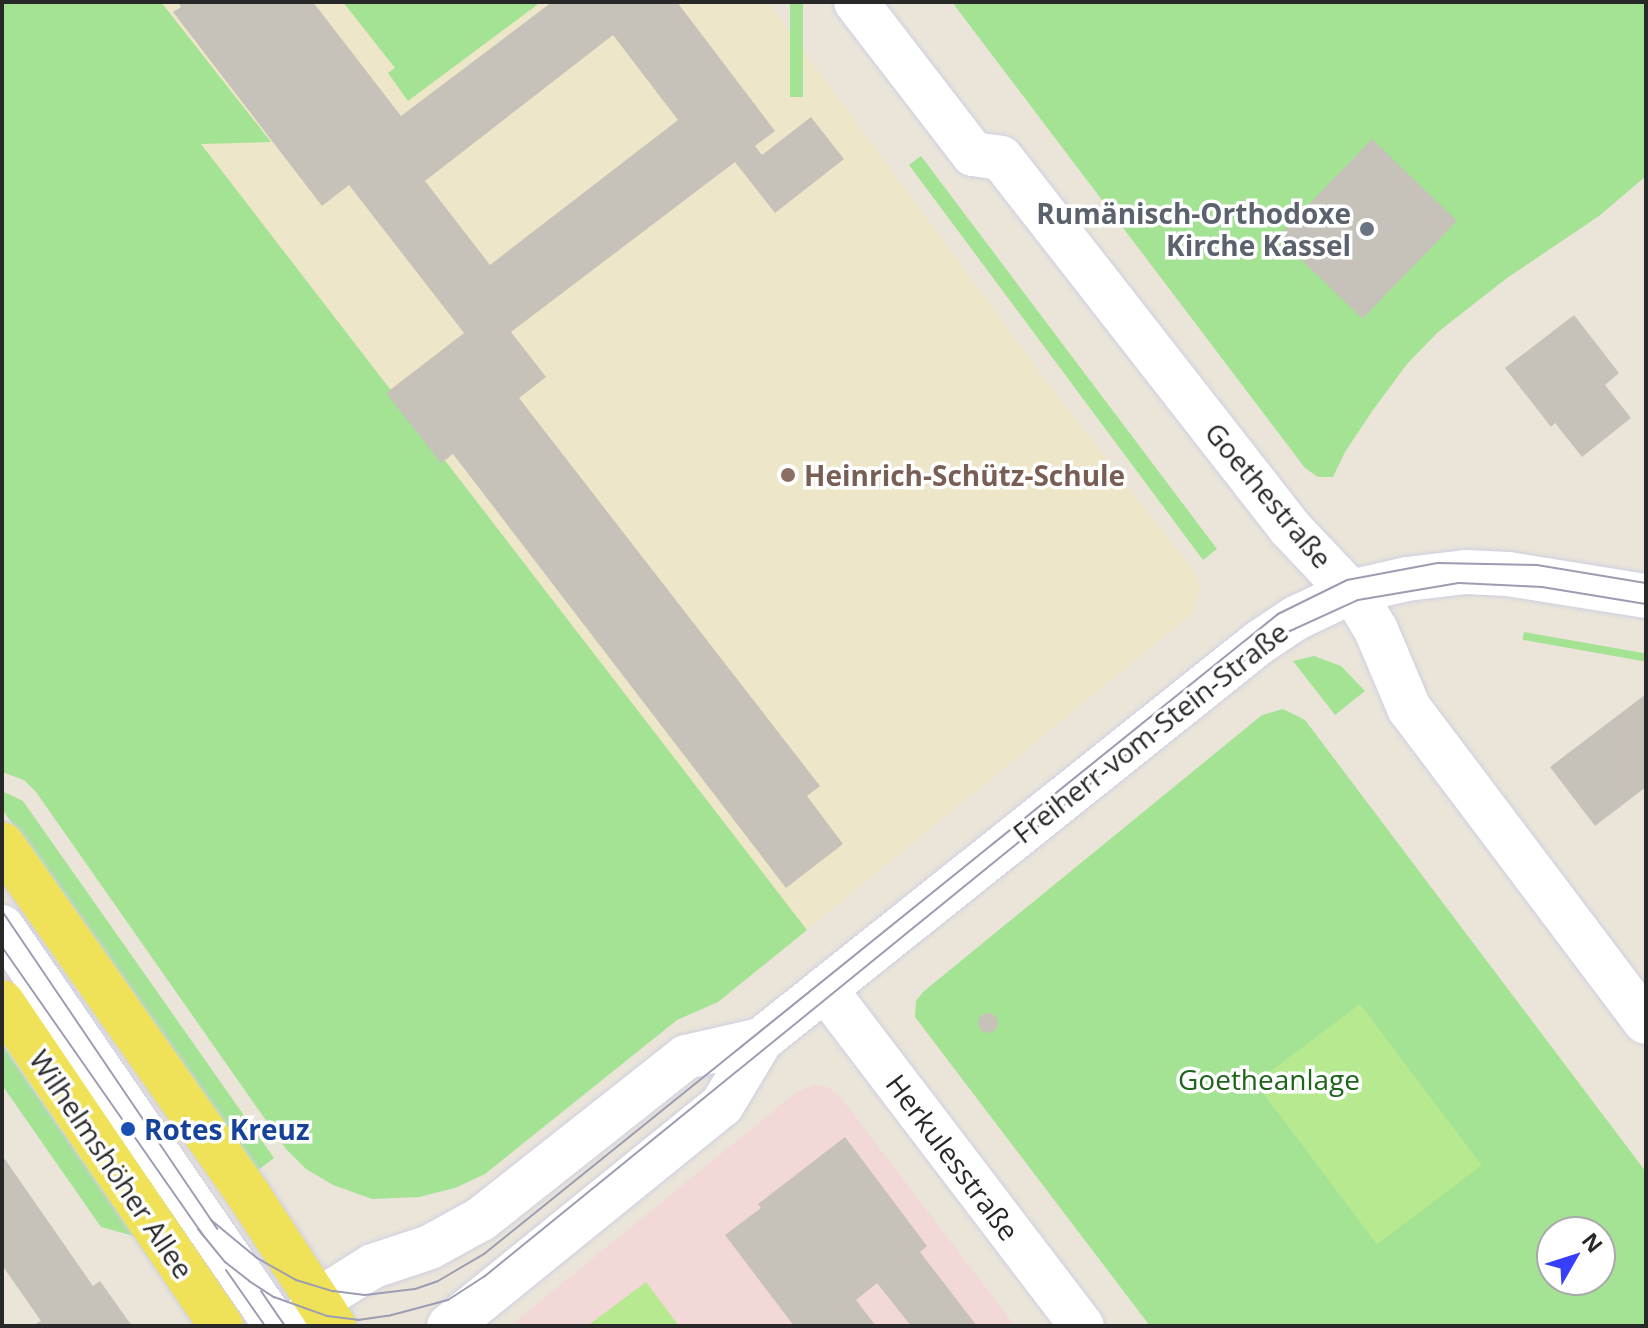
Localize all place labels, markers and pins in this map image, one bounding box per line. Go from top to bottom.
place label: Rumänisch-Orthodoxe Kirche Kassel [1036,196,1351,262]
marker: Rumänisch-Orthodoxe Kirche Kassel [1358,220,1376,238]
place label: Heinrich-Schütz-Schule [804,458,1125,492]
marker: Heinrich-Schütz-Schule [779,466,797,484]
place label: Rotes Kreuz [144,1112,310,1146]
marker: Rotes Kreuz [119,1120,137,1138]

